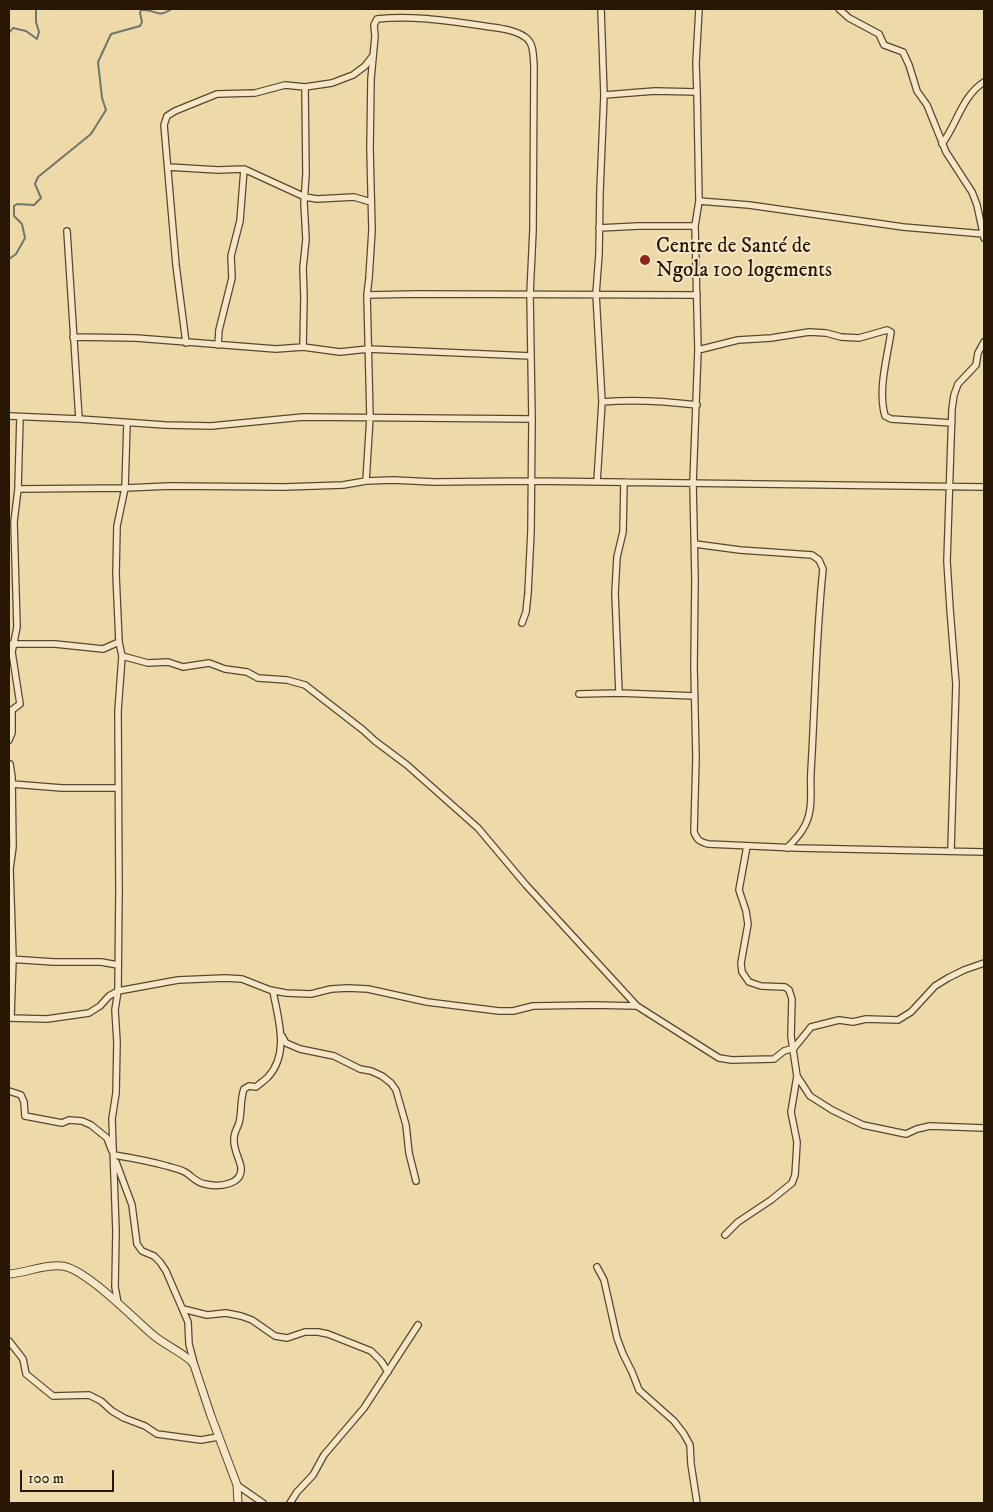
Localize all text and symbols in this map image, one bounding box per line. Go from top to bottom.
place label: Centre de Santé de Ngola 100 logements [656,235,832,285]
marker: Centre de Santé de Ngola 100 logements [638,253,652,267]
scale bar [22,1460,116,1492]
text: 100 m [28,1469,64,1488]

